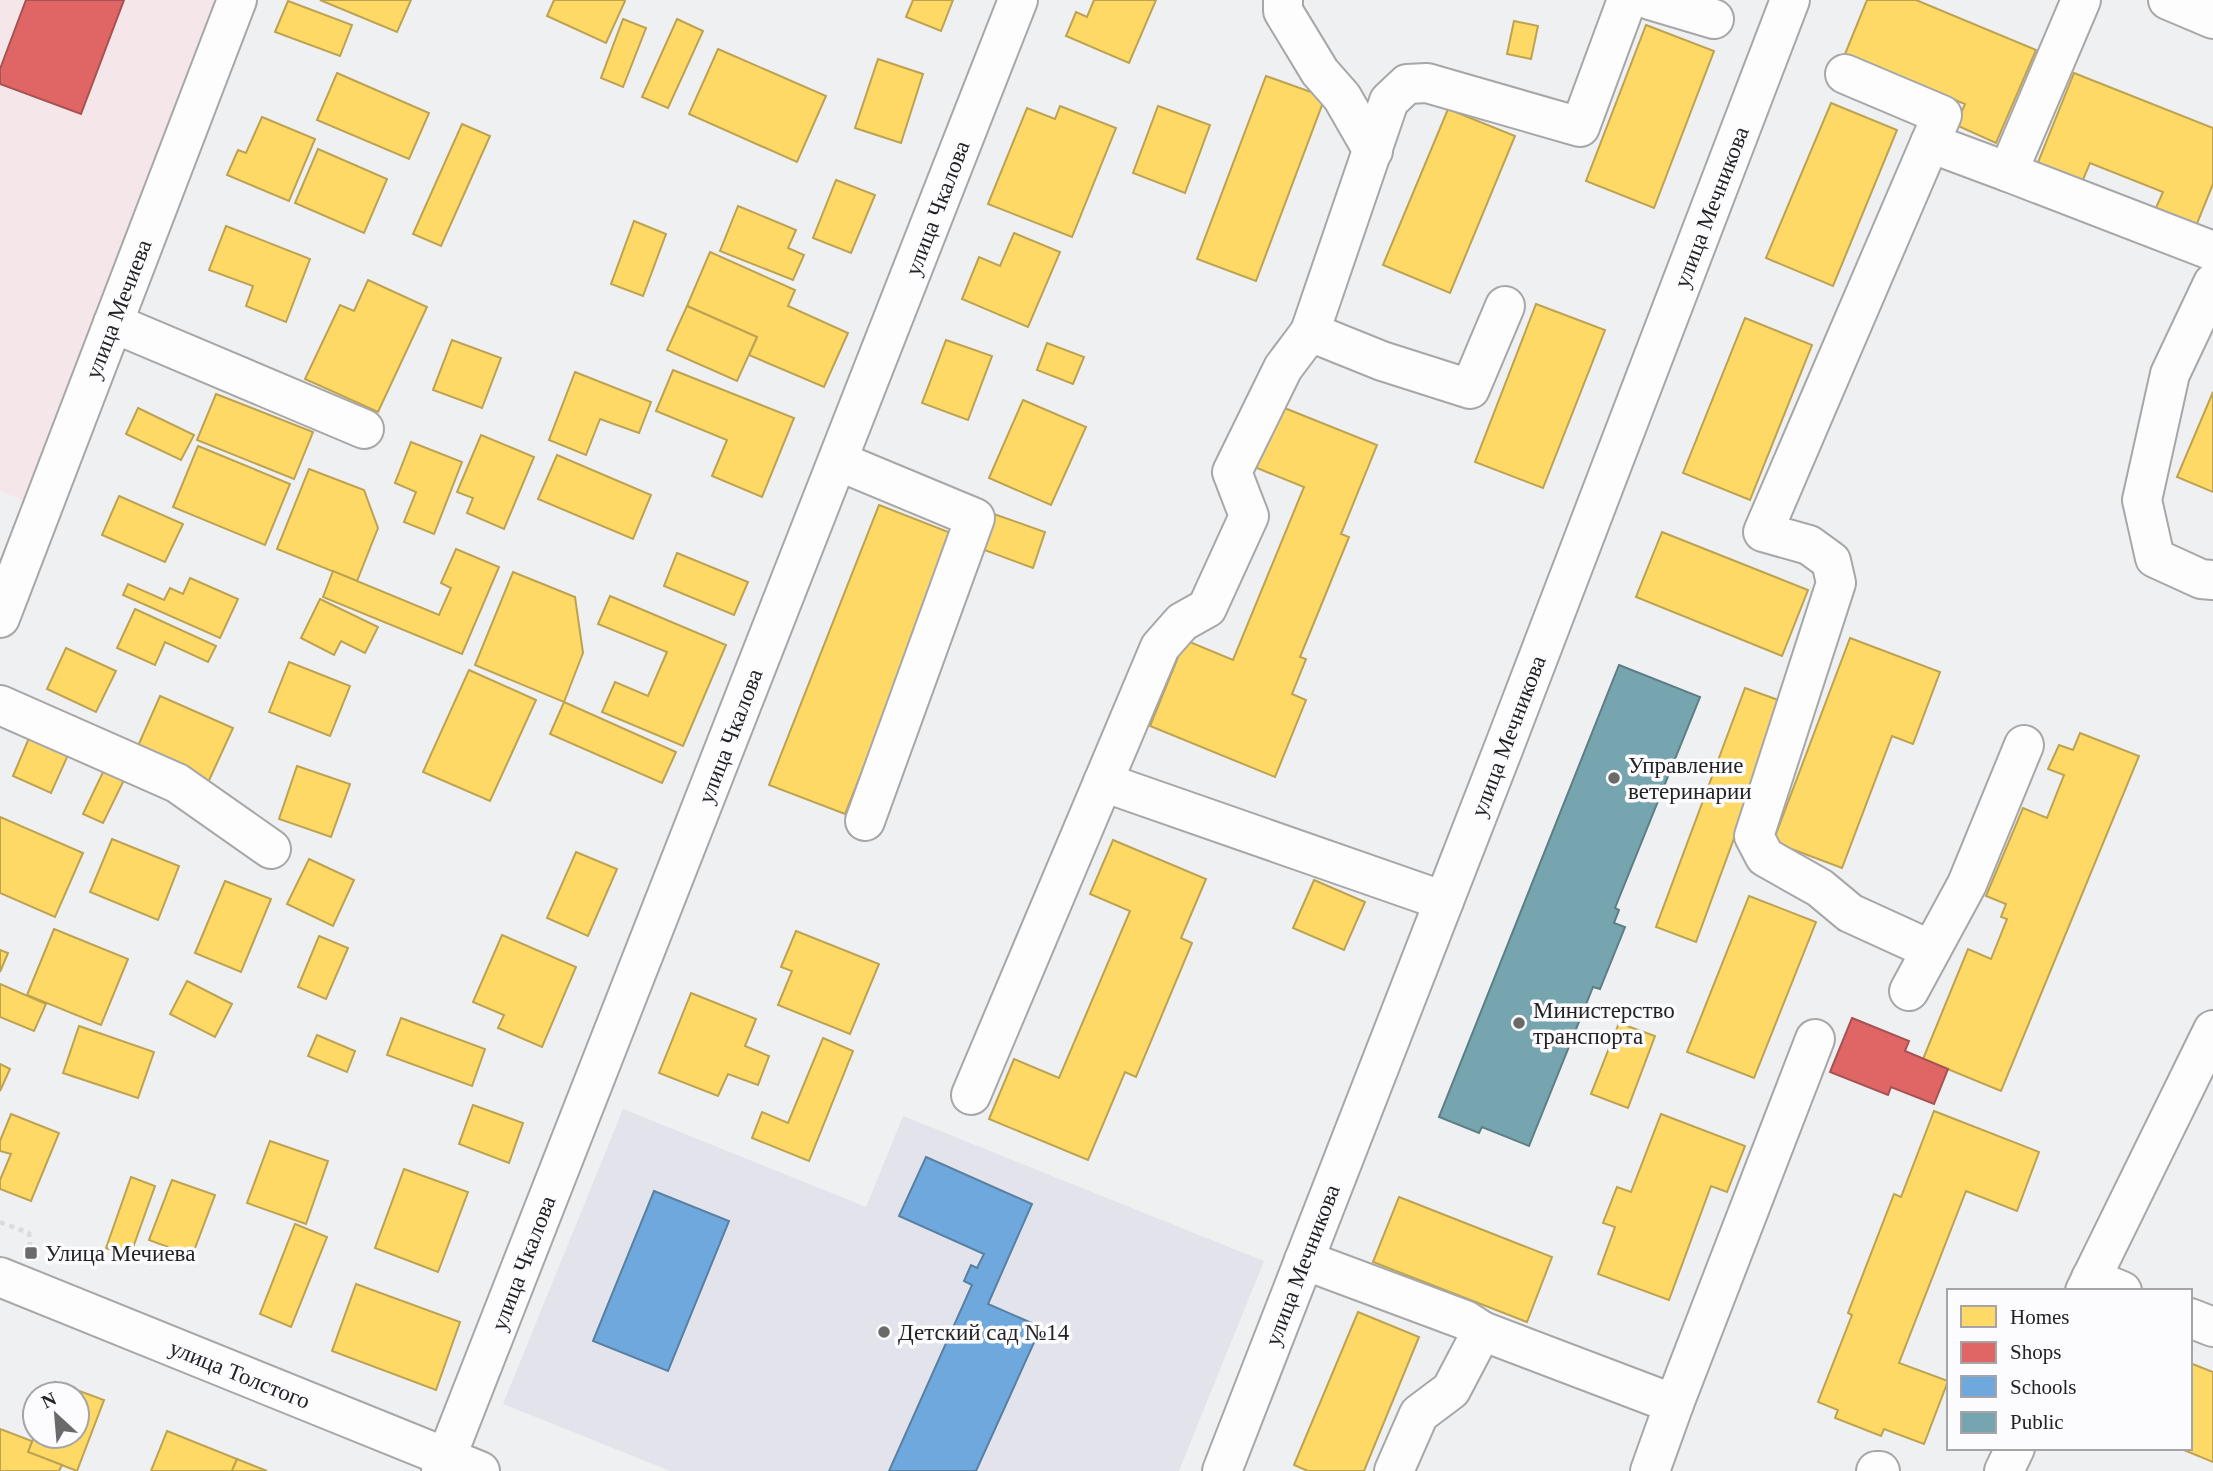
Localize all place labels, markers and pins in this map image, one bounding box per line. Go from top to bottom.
place label: Управление ветеринарии [1628,753,1752,804]
marker: Управление ветеринарии [1606,770,1622,786]
place label: Министерство транспорта [1533,998,1675,1049]
marker: Министерство транспорта [1511,1015,1527,1031]
place label: Улица Мечиева [45,1241,195,1266]
marker: Улица Мечиева [23,1245,39,1261]
place label: Детский сад №14 [898,1320,1070,1345]
marker: Детский сад №14 [876,1324,892,1340]

